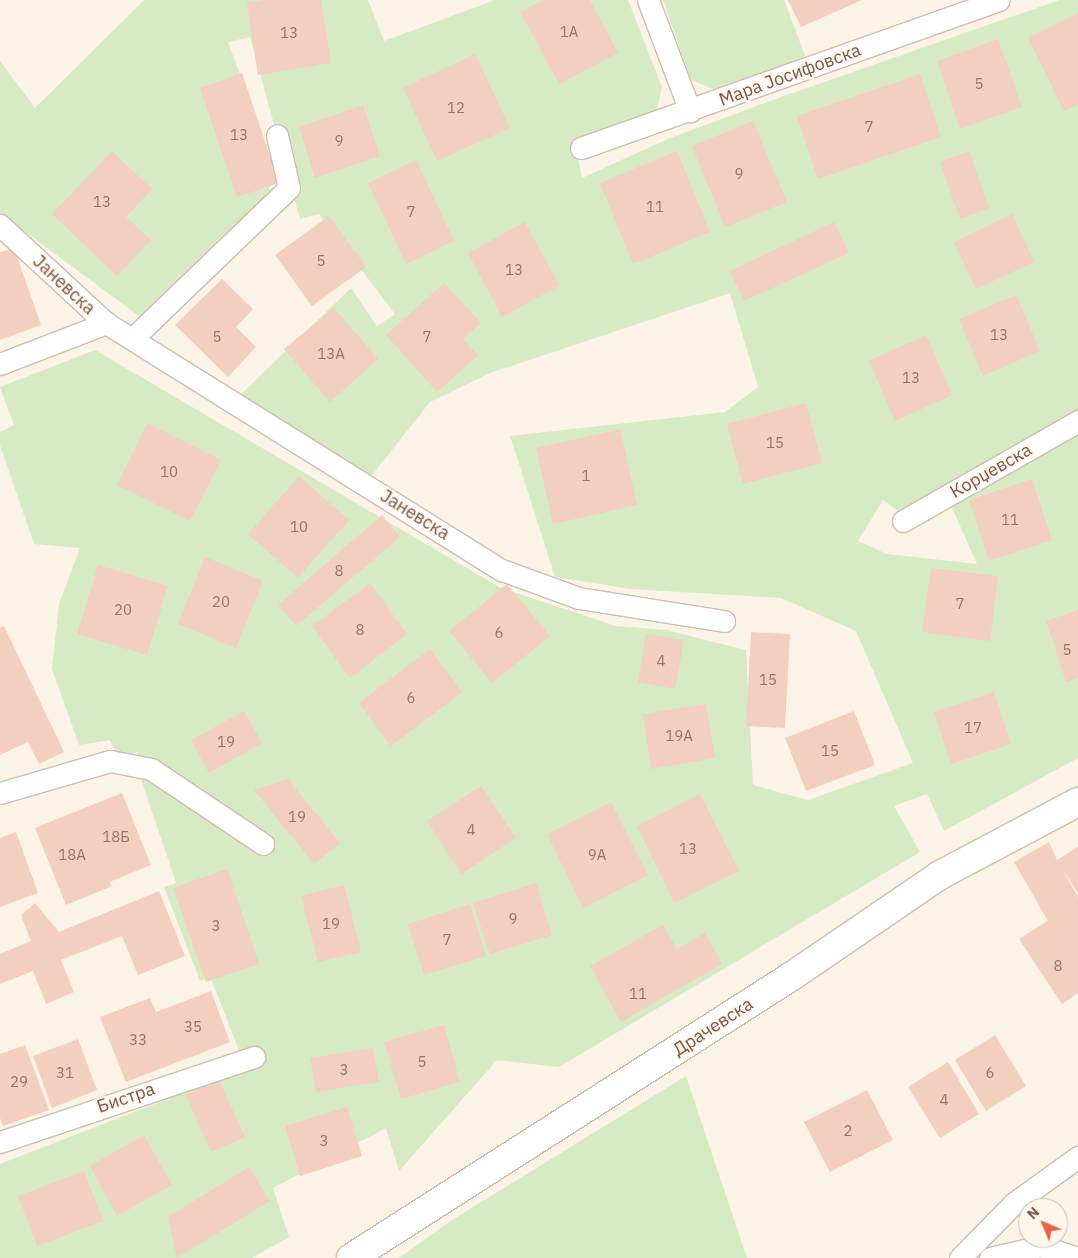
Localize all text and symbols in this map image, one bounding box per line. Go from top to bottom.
house number: 1А [560,23,578,41]
house number: 13 [280,24,298,42]
street label: Мара Јосифовска [716,39,864,111]
house number: 5 [975,75,983,93]
house number: 12 [447,99,465,117]
house number: 7 [865,118,873,136]
house number: 13 [230,126,248,144]
house number: 9 [335,132,343,150]
house number: 9 [735,165,743,183]
house number: 13 [93,193,111,211]
house number: 11 [646,198,664,216]
house number: 7 [407,203,415,221]
street label: Јаневска [28,251,100,319]
house number: 5 [317,252,325,270]
house number: 13 [505,261,523,279]
house number: 13 [990,326,1008,344]
house number: 5 [213,328,221,346]
house number: 7 [423,328,431,346]
house number: 13А [317,345,345,363]
house number: 13 [902,369,920,387]
house number: 15 [766,434,784,452]
street label: Корџевска [946,439,1036,503]
house number: 10 [160,463,178,481]
house number: 1 [582,467,590,485]
street label: Јаневска [376,485,454,545]
house number: 11 [1001,511,1019,529]
house number: 10 [290,518,308,536]
house number: 8 [335,562,343,580]
house number: 20 [212,593,230,611]
house number: 7 [956,595,964,613]
house number: 20 [114,601,132,619]
house number: 8 [356,621,364,639]
house number: 6 [495,624,503,642]
house number: 5 [1063,641,1071,659]
house number: 4 [657,652,665,670]
house number: 15 [759,671,777,689]
house number: 6 [407,689,415,707]
house number: 17 [964,719,982,737]
house number: 19А [665,727,693,745]
house number: 19 [217,733,235,751]
house number: 15 [821,742,839,760]
house number: 19 [288,808,306,826]
house number: 4 [467,821,475,839]
house number: 18Б [102,828,130,846]
house number: 13 [679,840,697,858]
house number: 18А [58,846,86,864]
house number: 9А [588,846,606,864]
house number: 9 [509,910,517,928]
house number: 19 [322,915,340,933]
house number: 3 [212,917,220,935]
house number: 7 [443,931,451,949]
house number: 8 [1054,957,1062,975]
house number: 11 [629,985,647,1003]
street label: Драчевска [669,993,757,1061]
house number: 35 [184,1018,202,1036]
house number: 33 [129,1031,147,1049]
house number: 5 [418,1053,426,1071]
house number: 3 [340,1061,348,1079]
house number: 31 [56,1064,74,1082]
house number: 6 [986,1064,994,1082]
house number: 29 [10,1073,28,1091]
street label: Бистра [94,1078,158,1118]
house number: 4 [940,1091,948,1109]
house number: 2 [844,1122,852,1140]
house number: 3 [320,1132,328,1150]
north arrow [1018,1198,1068,1248]
text: N [1023,1203,1043,1223]

